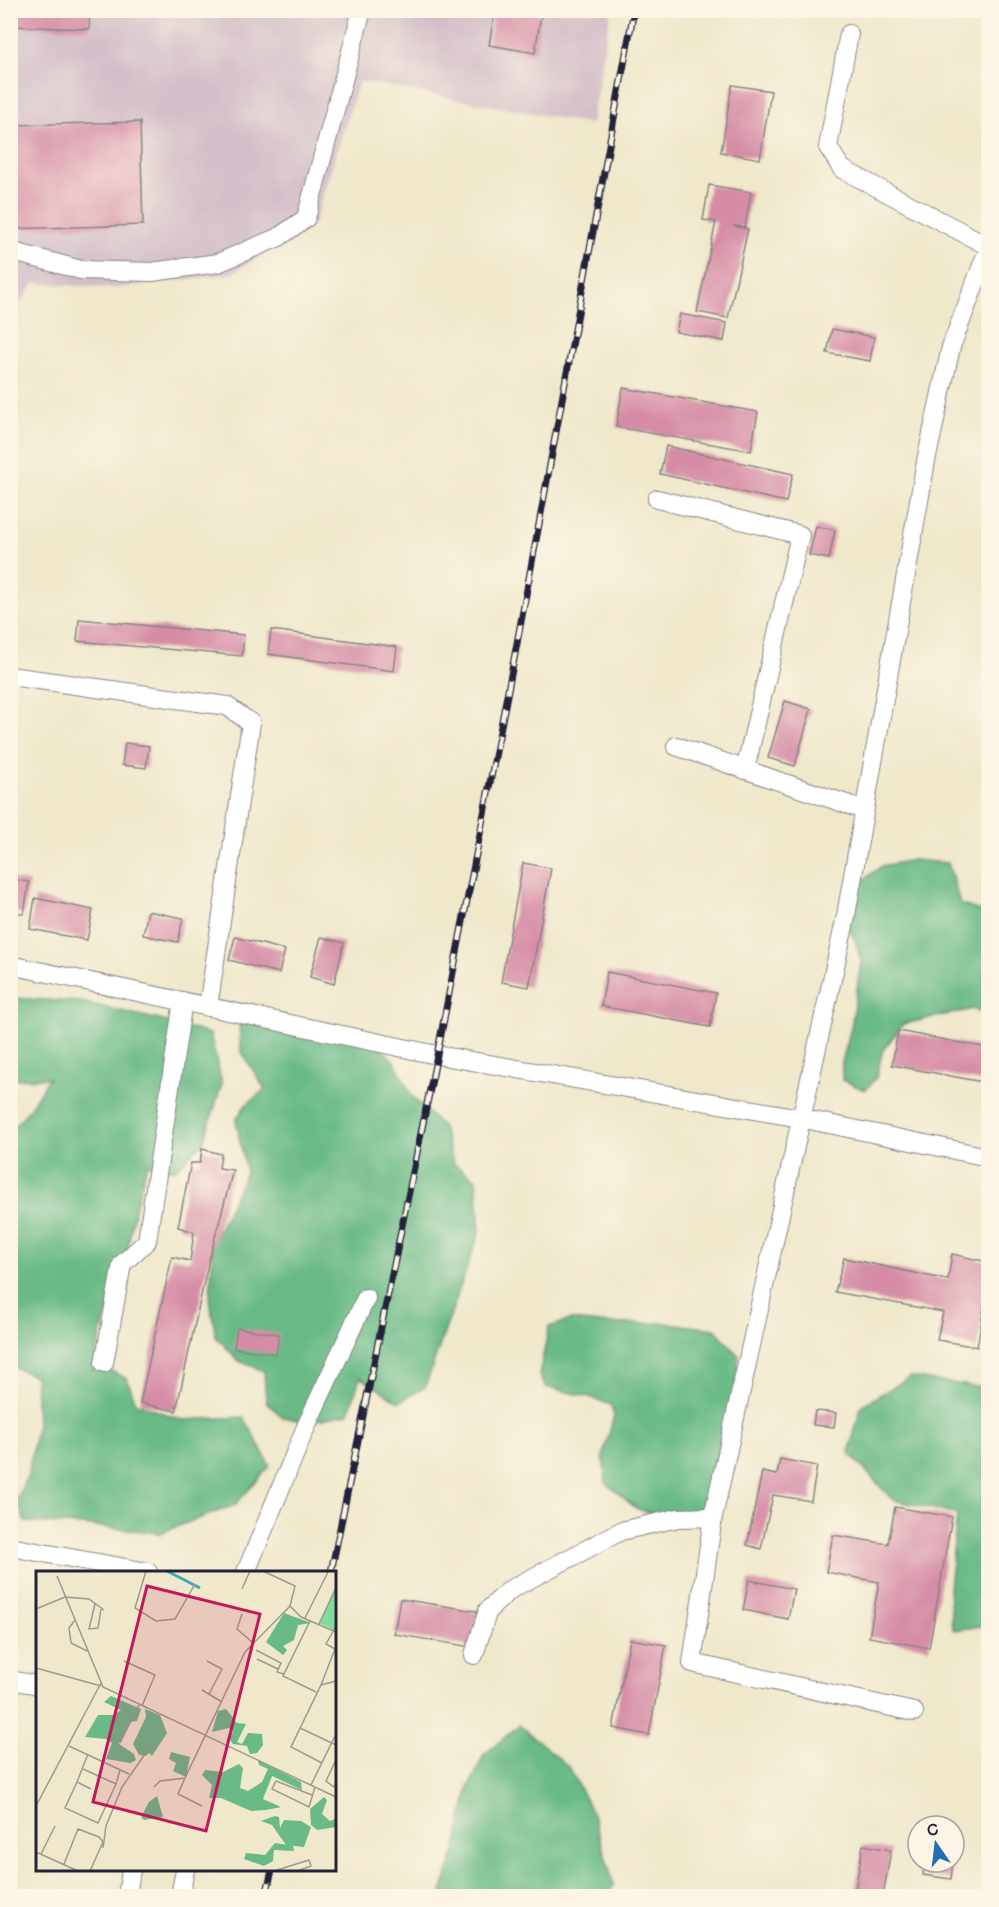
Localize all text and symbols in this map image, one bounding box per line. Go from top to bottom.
inset map [36,1571,336,1871]
north arrow [906,1814,966,1874]
text: С [925,1820,940,1841]

